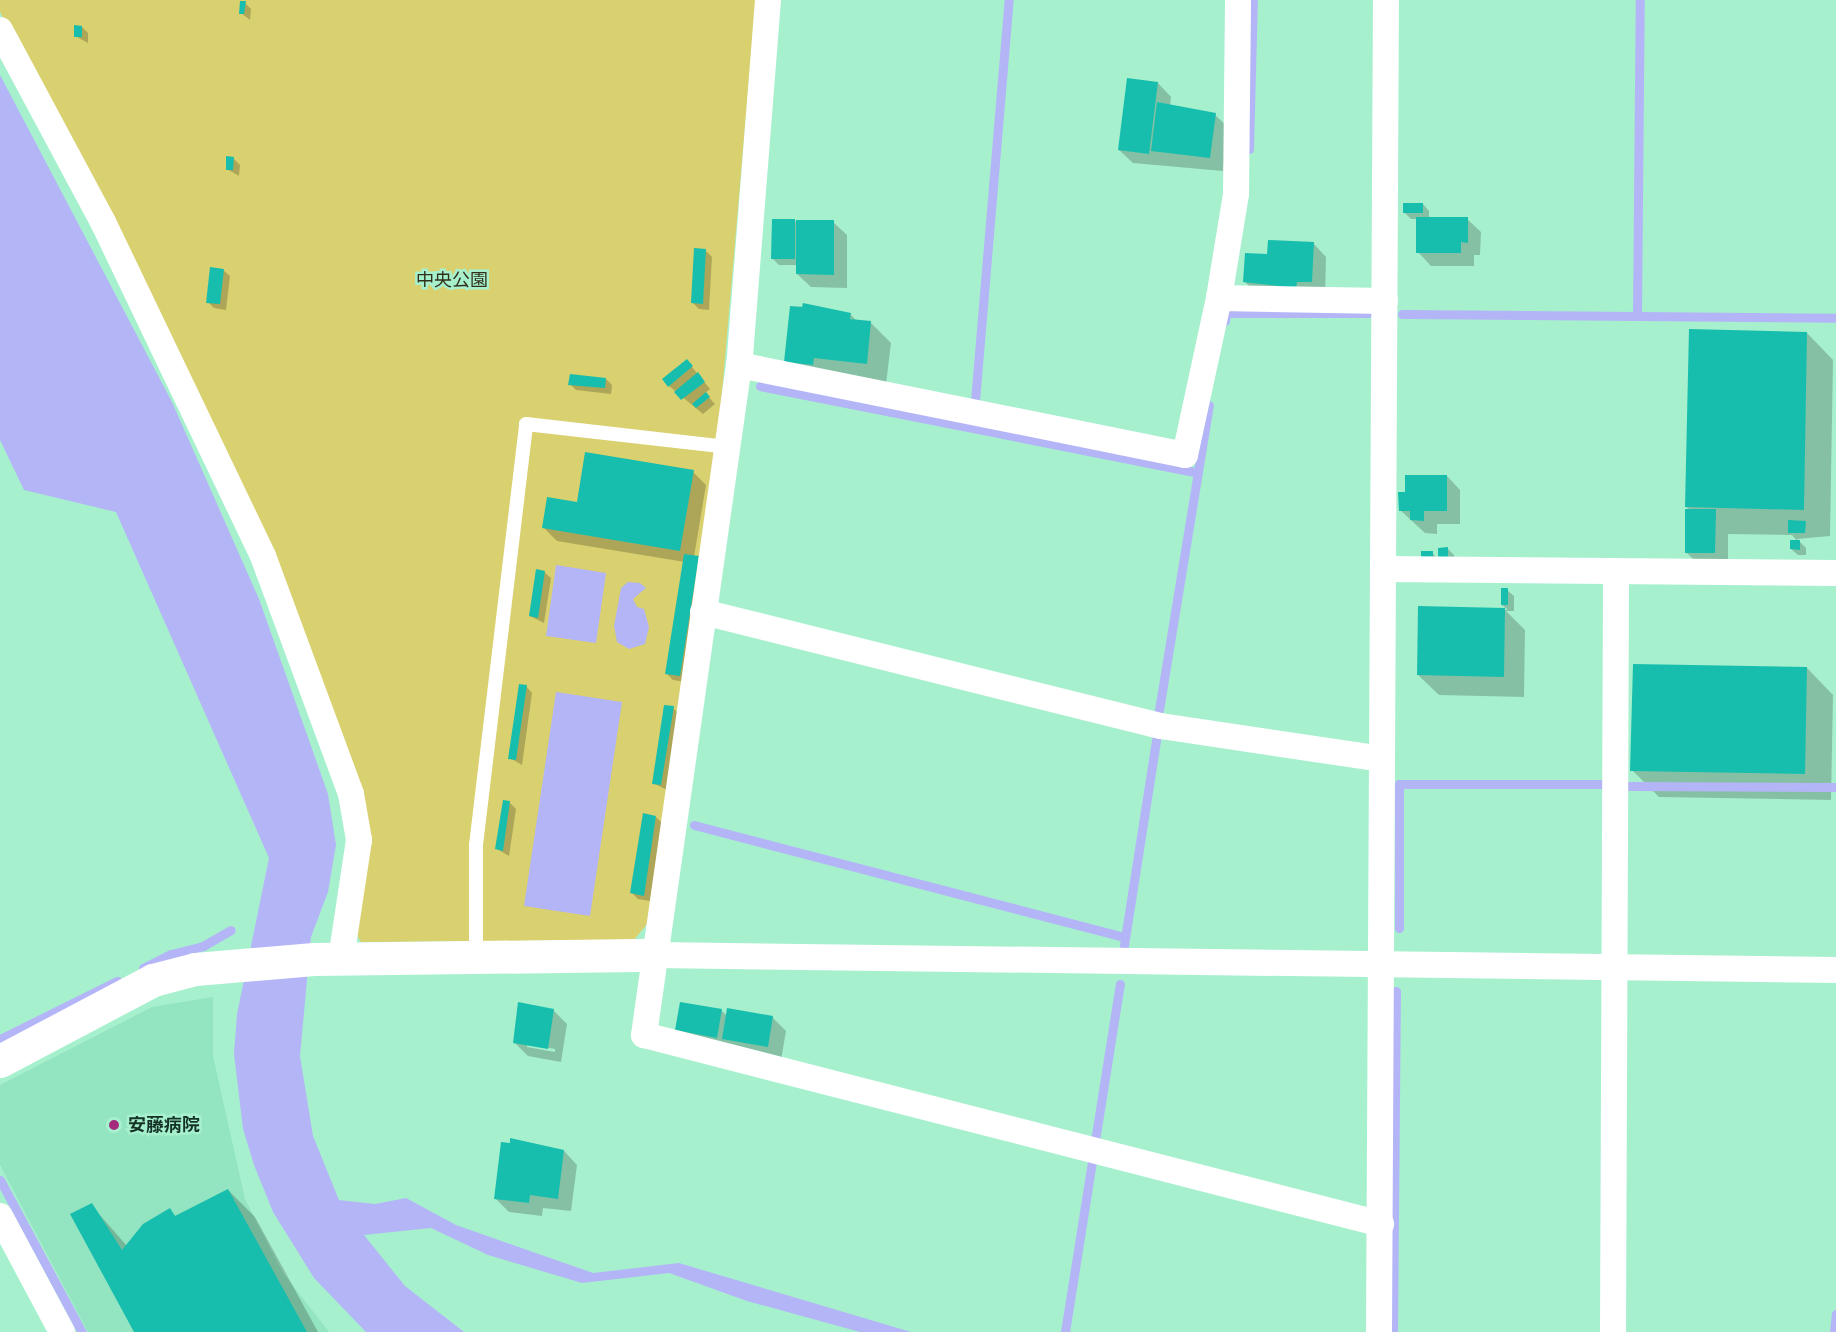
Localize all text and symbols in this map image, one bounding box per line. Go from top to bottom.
park label: 中央公園 [416,269,488,291]
place label: 安藤病院 [128,1114,200,1136]
marker: 安藤病院 [105,1116,123,1134]

